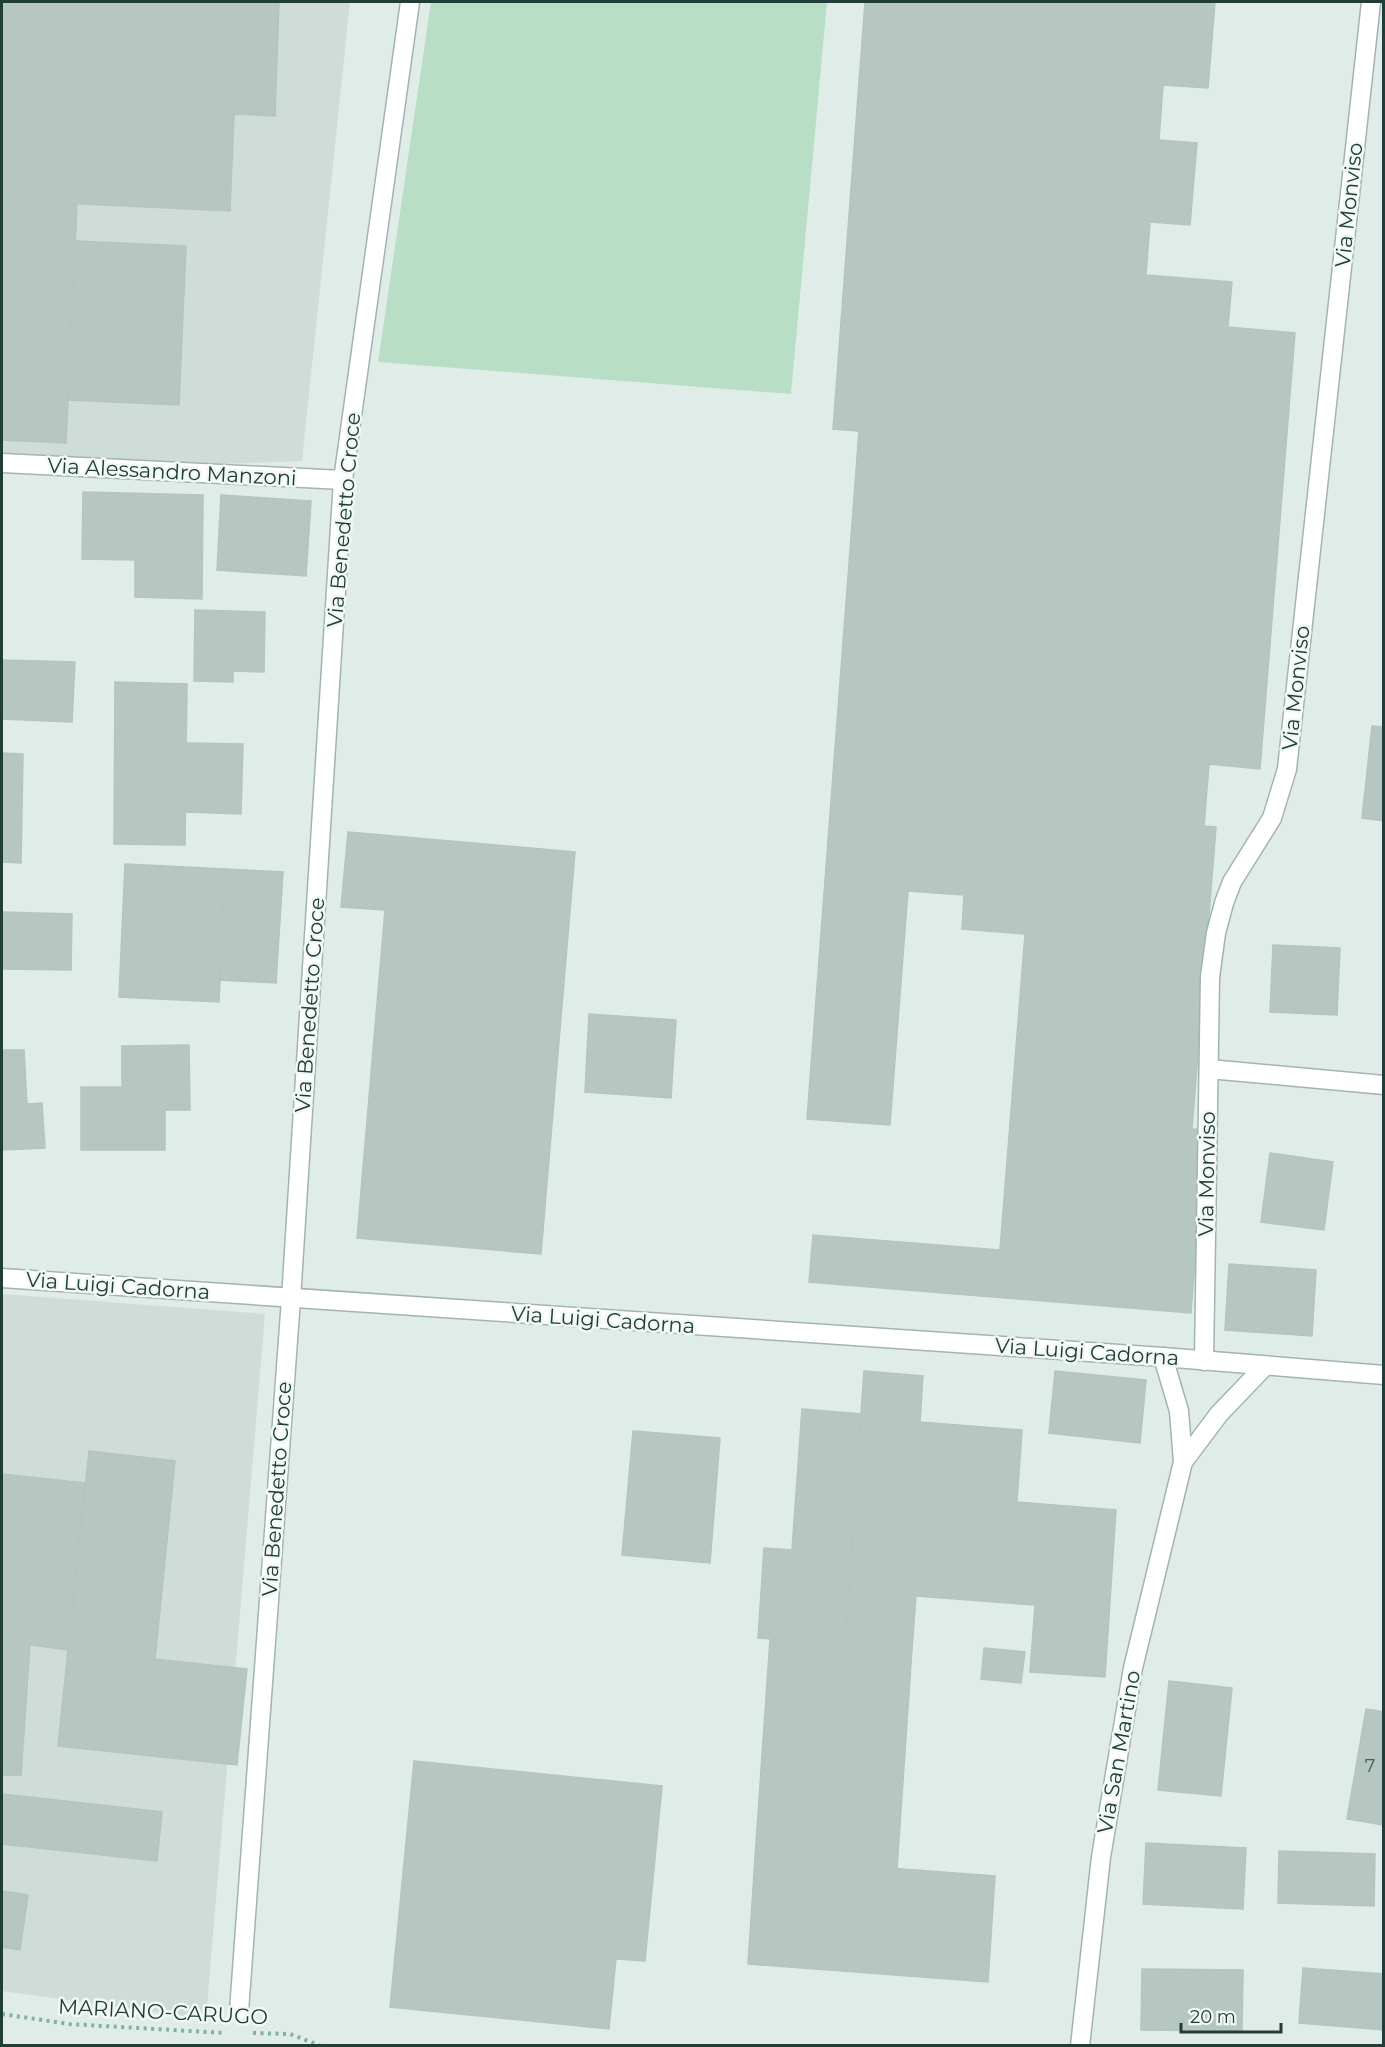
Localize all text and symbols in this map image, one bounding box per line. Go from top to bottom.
street label: Via Monviso [1330,141,1367,269]
street label: Via Benedetto Croce [322,411,365,628]
street label: Via Alessandro Manzoni [47,452,297,491]
street label: Via Monviso [1277,624,1314,752]
street label: Via Benedetto Croce [290,896,329,1113]
street label: Via Monviso [1193,1111,1220,1237]
street label: Via Luigi Cadorna [25,1267,211,1304]
street label: Via Luigi Cadorna [510,1301,696,1338]
street label: Via Luigi Cadorna [994,1333,1180,1370]
street label: Via Benedetto Croce [257,1380,296,1597]
street label: Via San Martino [1092,1668,1145,1836]
house number: 7 [1365,1755,1375,1777]
street label: MARIANO-CARUGO [58,1994,269,2029]
scale bar [1181,1996,1282,2034]
text: 20 m [1190,2006,1236,2028]

